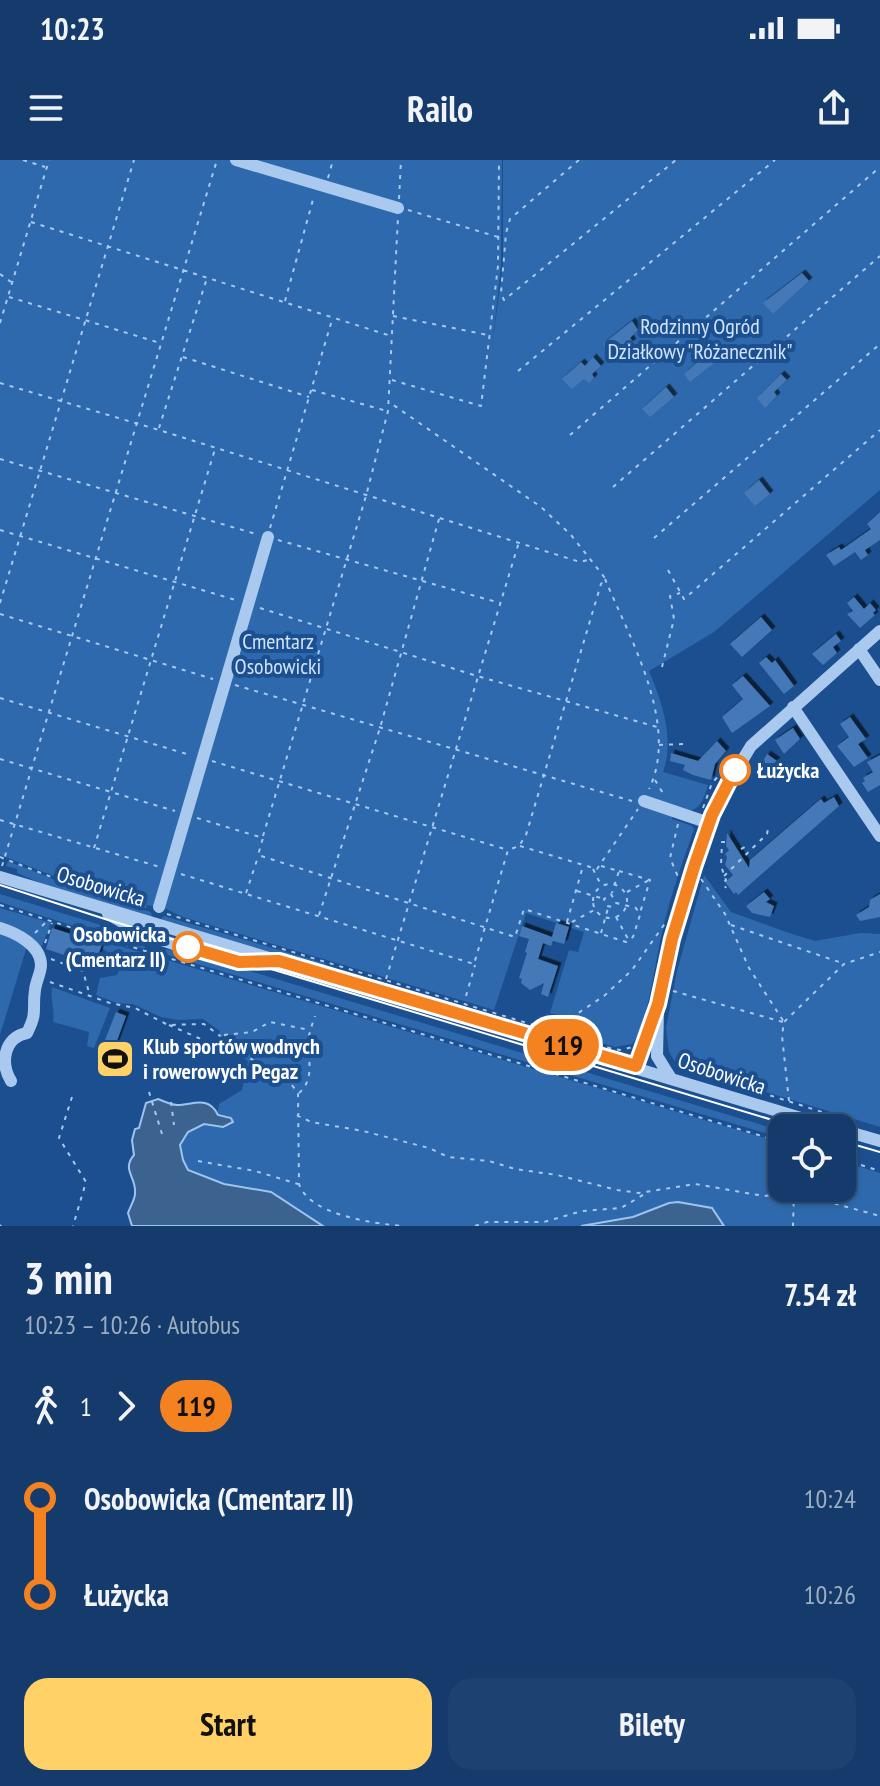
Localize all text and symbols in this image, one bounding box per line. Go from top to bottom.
text: 10:23 [40,9,105,48]
text: Railo [407,85,473,132]
icon: menu [24,86,68,130]
icon: share [812,86,856,130]
park label: Rodzinny Ogród Działkowy "Różanecznik" [608,312,792,365]
park label: Cmentarz Osobowicki [235,627,321,680]
marker: Łużycka [720,755,750,785]
place label: Łużycka [757,756,819,784]
street label: Osobowicka [53,859,149,913]
place label: Osobowicka (Cmentarz II) [66,920,166,973]
marker: Osobowicka (Cmentarz II) [173,932,203,962]
line badge: 119 [517,1019,609,1071]
text: 119 [543,1026,583,1063]
place label: Klub sportów wodnych i rowerowych Pegaz [143,1032,320,1085]
sports icon: Klub sportów wodnych i rowerowych Pegaz [94,1038,136,1080]
street label: Osobowicka [674,1046,770,1100]
map controls [768,1114,856,1202]
button: locate [768,1114,856,1202]
text: 3 min [24,1249,113,1306]
text: 7.54 zł [784,1275,856,1314]
text: 10:23 – 10:26 · Autobus [24,1308,240,1341]
icon: walk [24,1384,68,1428]
icon: forward [104,1384,148,1428]
text: 119 [176,1387,216,1424]
text: 1 [80,1390,92,1423]
text: Osobowicka (Cmentarz II) [84,1479,354,1518]
text: 10:24 [804,1482,856,1515]
text: Łużycka [84,1575,169,1614]
text: 10:26 [804,1578,856,1611]
button: Start [24,1678,432,1770]
button: Bilety [448,1678,856,1770]

